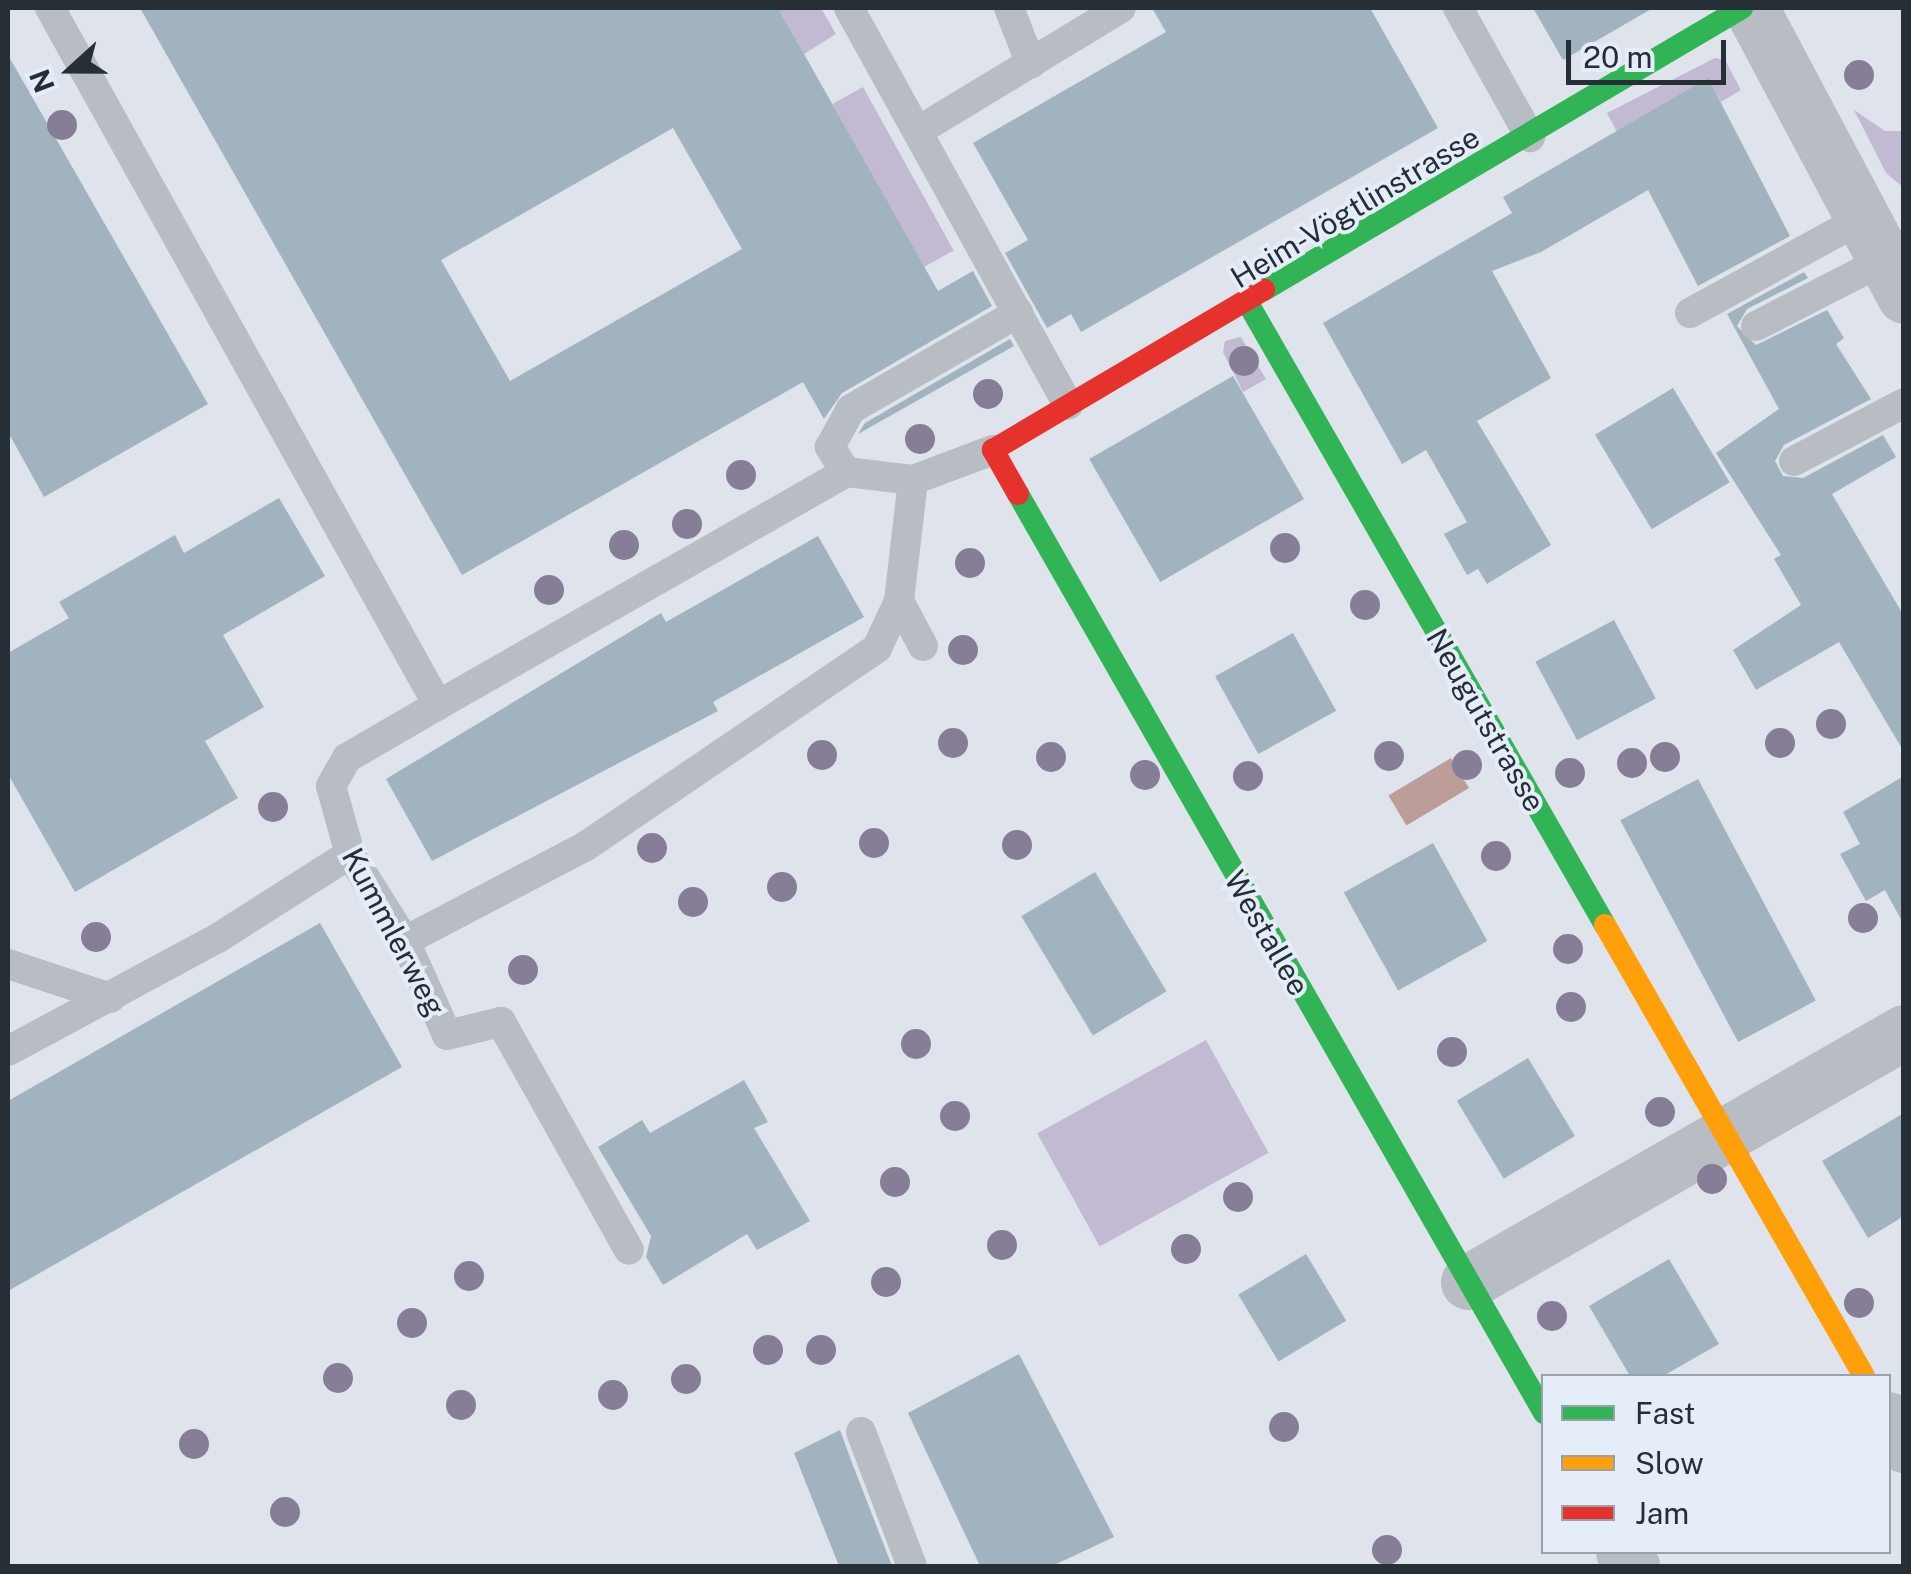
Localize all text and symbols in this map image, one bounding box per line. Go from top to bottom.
north arrow [20,20,120,120]
scale bar [1571,20,1731,82]
text: 20 m [1583,39,1652,75]
text: N [22,65,61,97]
street label: Heim-Vögtlinstrasse [1224,119,1486,295]
street label: Neugutstrasse [1419,622,1553,818]
street label: Kummlerweg [335,842,453,1022]
street label: Westallee [1217,864,1317,1002]
legend [1541,1374,1891,1554]
text: Fast [1635,1395,1695,1431]
text: Slow [1635,1445,1704,1481]
text: Jam [1635,1495,1689,1531]

